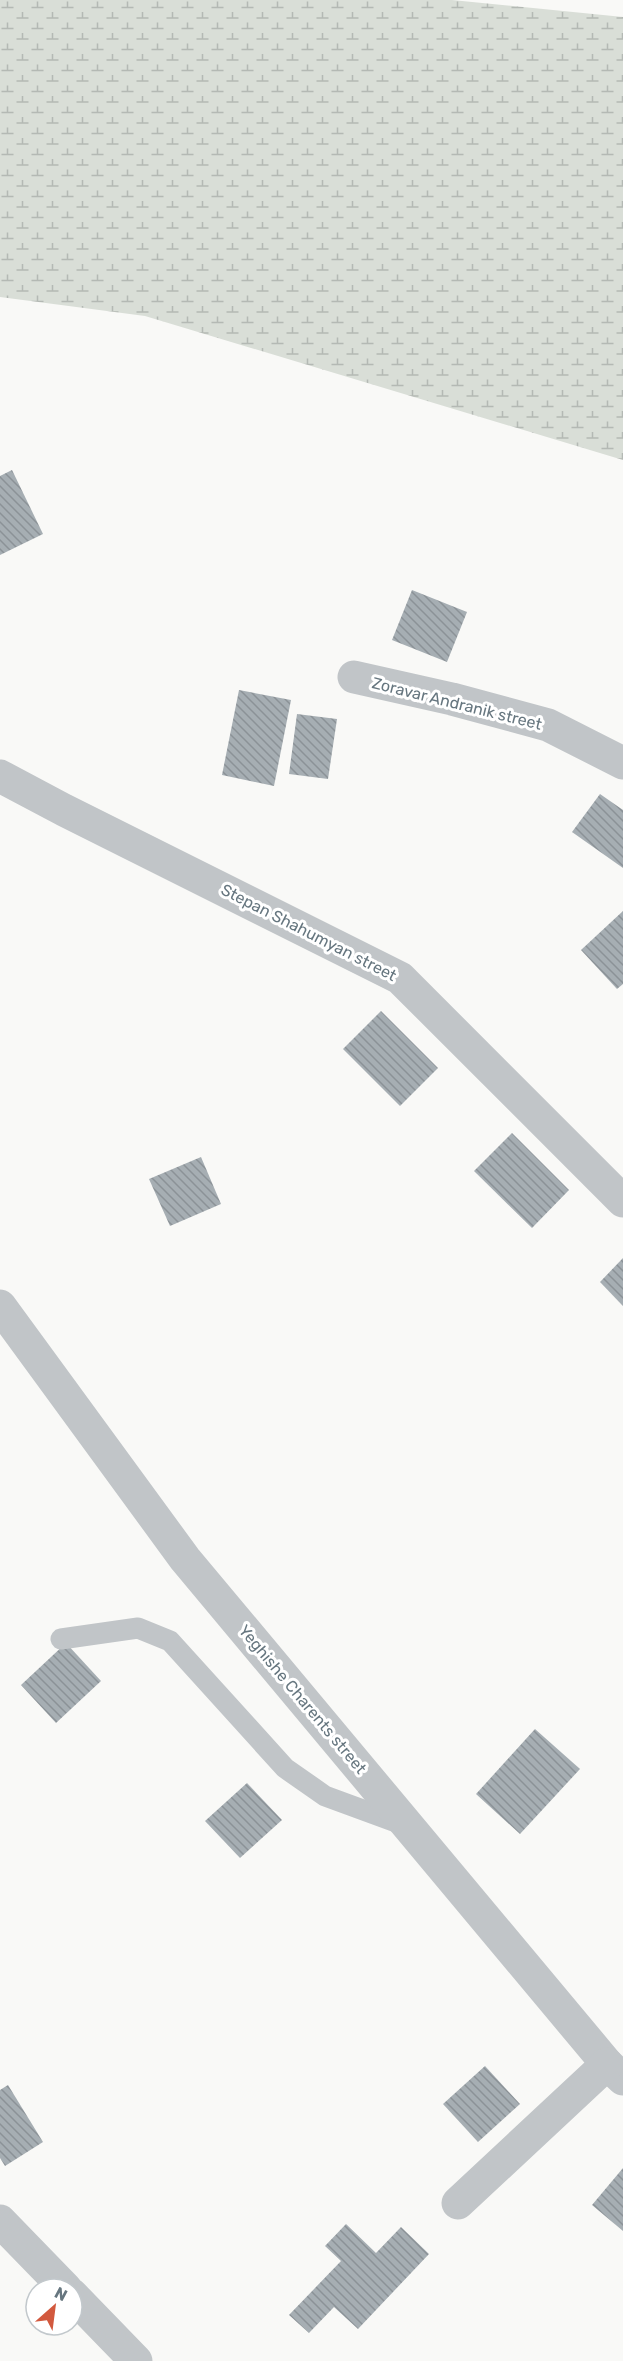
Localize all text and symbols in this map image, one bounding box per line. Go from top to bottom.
street label: Zoravar Andranik street [370,673,544,734]
street label: Stepan Shahumyan street [218,880,400,985]
street label: Yeghishe Charents street [235,1621,370,1778]
north arrow [24,2277,84,2337]
text: N [51,2283,70,2305]

